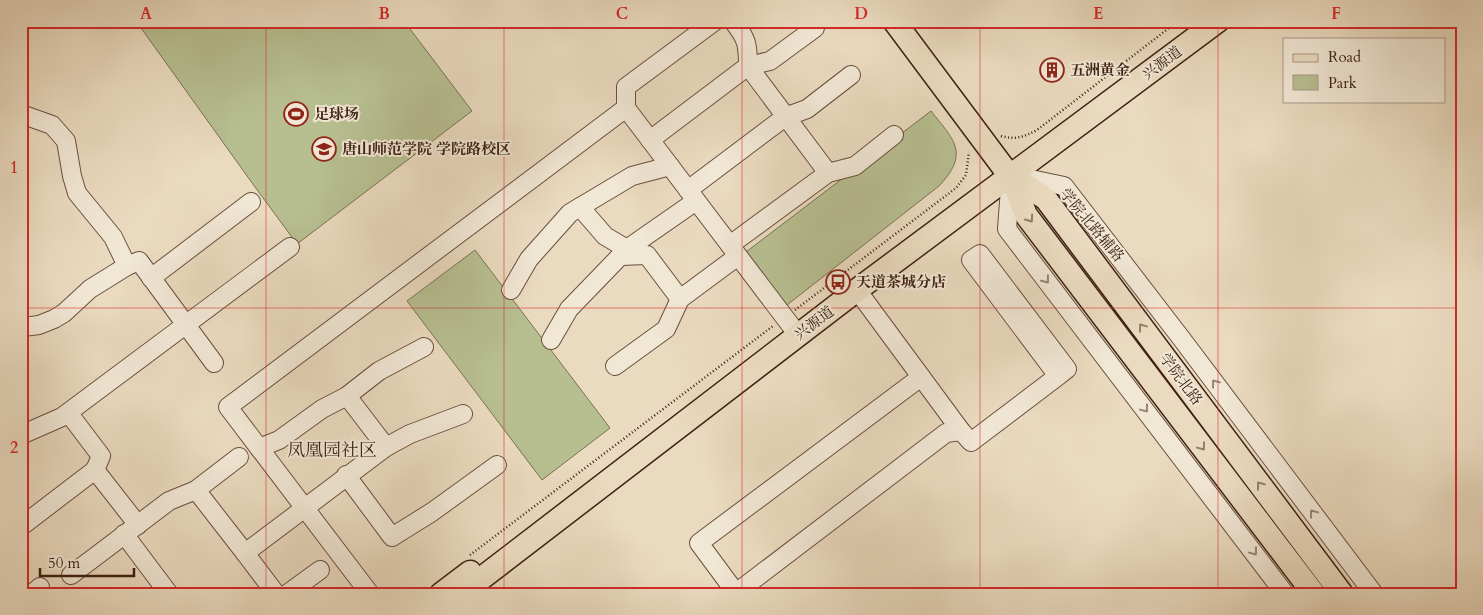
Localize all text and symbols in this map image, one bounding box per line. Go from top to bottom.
text: A [140,3,152,25]
text: B [378,3,390,25]
text: C [616,3,628,25]
text: D [854,3,868,25]
text: E [1093,3,1103,25]
text: F [1331,3,1341,25]
legend [1283,38,1446,102]
street label: 兴源道 [1138,41,1186,85]
text: Road [1328,47,1361,67]
building icon: 五洲黄金 [1039,57,1065,83]
place label: 五洲黄金 [1070,60,1130,80]
text: Park [1328,73,1357,93]
sports icon: 足球场 [283,101,309,127]
place label: 足球场 [314,104,359,124]
school or university icon: 唐山师范学院 学院路校区 [311,136,337,162]
place label: 唐山师范学院 学院路校区 [342,139,511,159]
text: 1 [10,157,18,179]
street label: 学院北路辅路 [1055,184,1129,266]
one-way arrow [1024,214,1033,223]
bus stop icon: 天道茶城分店 [825,269,851,295]
place label: 天道茶城分店 [856,272,946,292]
one-way arrow [1040,274,1049,284]
street label: 兴源道 [790,301,838,345]
one-way arrow [1139,323,1148,333]
street label: 学院北路 [1155,349,1207,409]
one-way arrow [1212,379,1221,389]
one-way arrow [1139,403,1148,413]
text: 2 [10,437,18,459]
district label: 凤凰园社区 [287,438,377,463]
one-way arrow [1196,441,1204,450]
one-way arrow [1258,482,1266,491]
one-way arrow [1310,510,1318,519]
scale bar [40,545,134,577]
one-way arrow [1248,546,1257,556]
text: 50 m [48,553,80,573]

